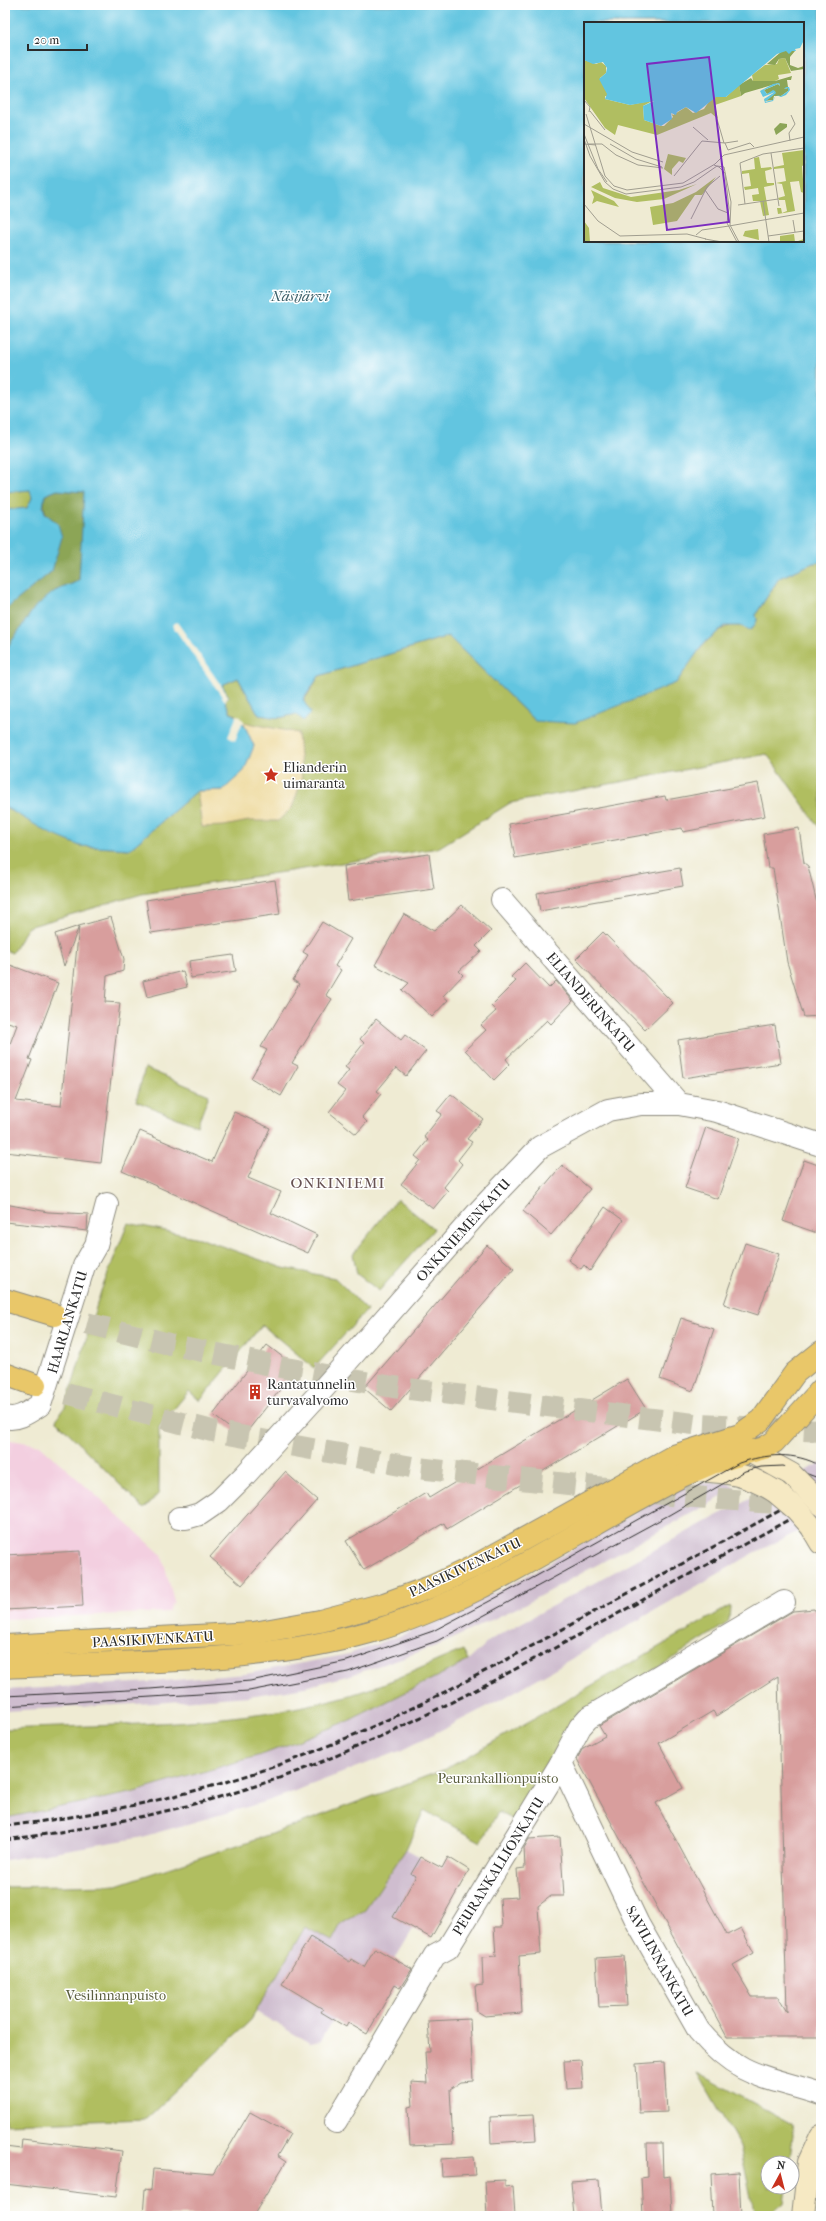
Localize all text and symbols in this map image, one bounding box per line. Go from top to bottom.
inset map [584,22,804,242]
scale bar [28,26,87,52]
text: 20 m [34,33,59,47]
water label: Näsijärvi [270,287,331,305]
place label: Elianderin uimaranta [282,759,347,792]
place icon: Elianderin uimaranta [262,766,280,784]
street label: ELIANDERINKATU [543,949,639,1056]
district label: ONKINIEMI [291,1174,385,1192]
street label: ONKINIEMENKATU [413,1175,514,1285]
street label: HAARLANKATU [44,1268,91,1376]
place label: Rantatunnelin turvavalvomo [267,1376,355,1409]
building icon: Rantatunnelin turvavalvomo [246,1383,264,1401]
street label: PAASIKIVENKATU [406,1534,524,1601]
street label: PAASIKIVENKATU [92,1628,214,1651]
park label: Peurankallionpuisto [438,1770,558,1787]
street label: PEURANKALLIONKATU [449,1794,548,1939]
street label: SAVILINNANKATU [622,1903,697,2020]
park label: Vesilinnanpuisto [65,1987,166,2004]
north arrow [760,2155,800,2195]
text: N [776,2159,787,2173]

